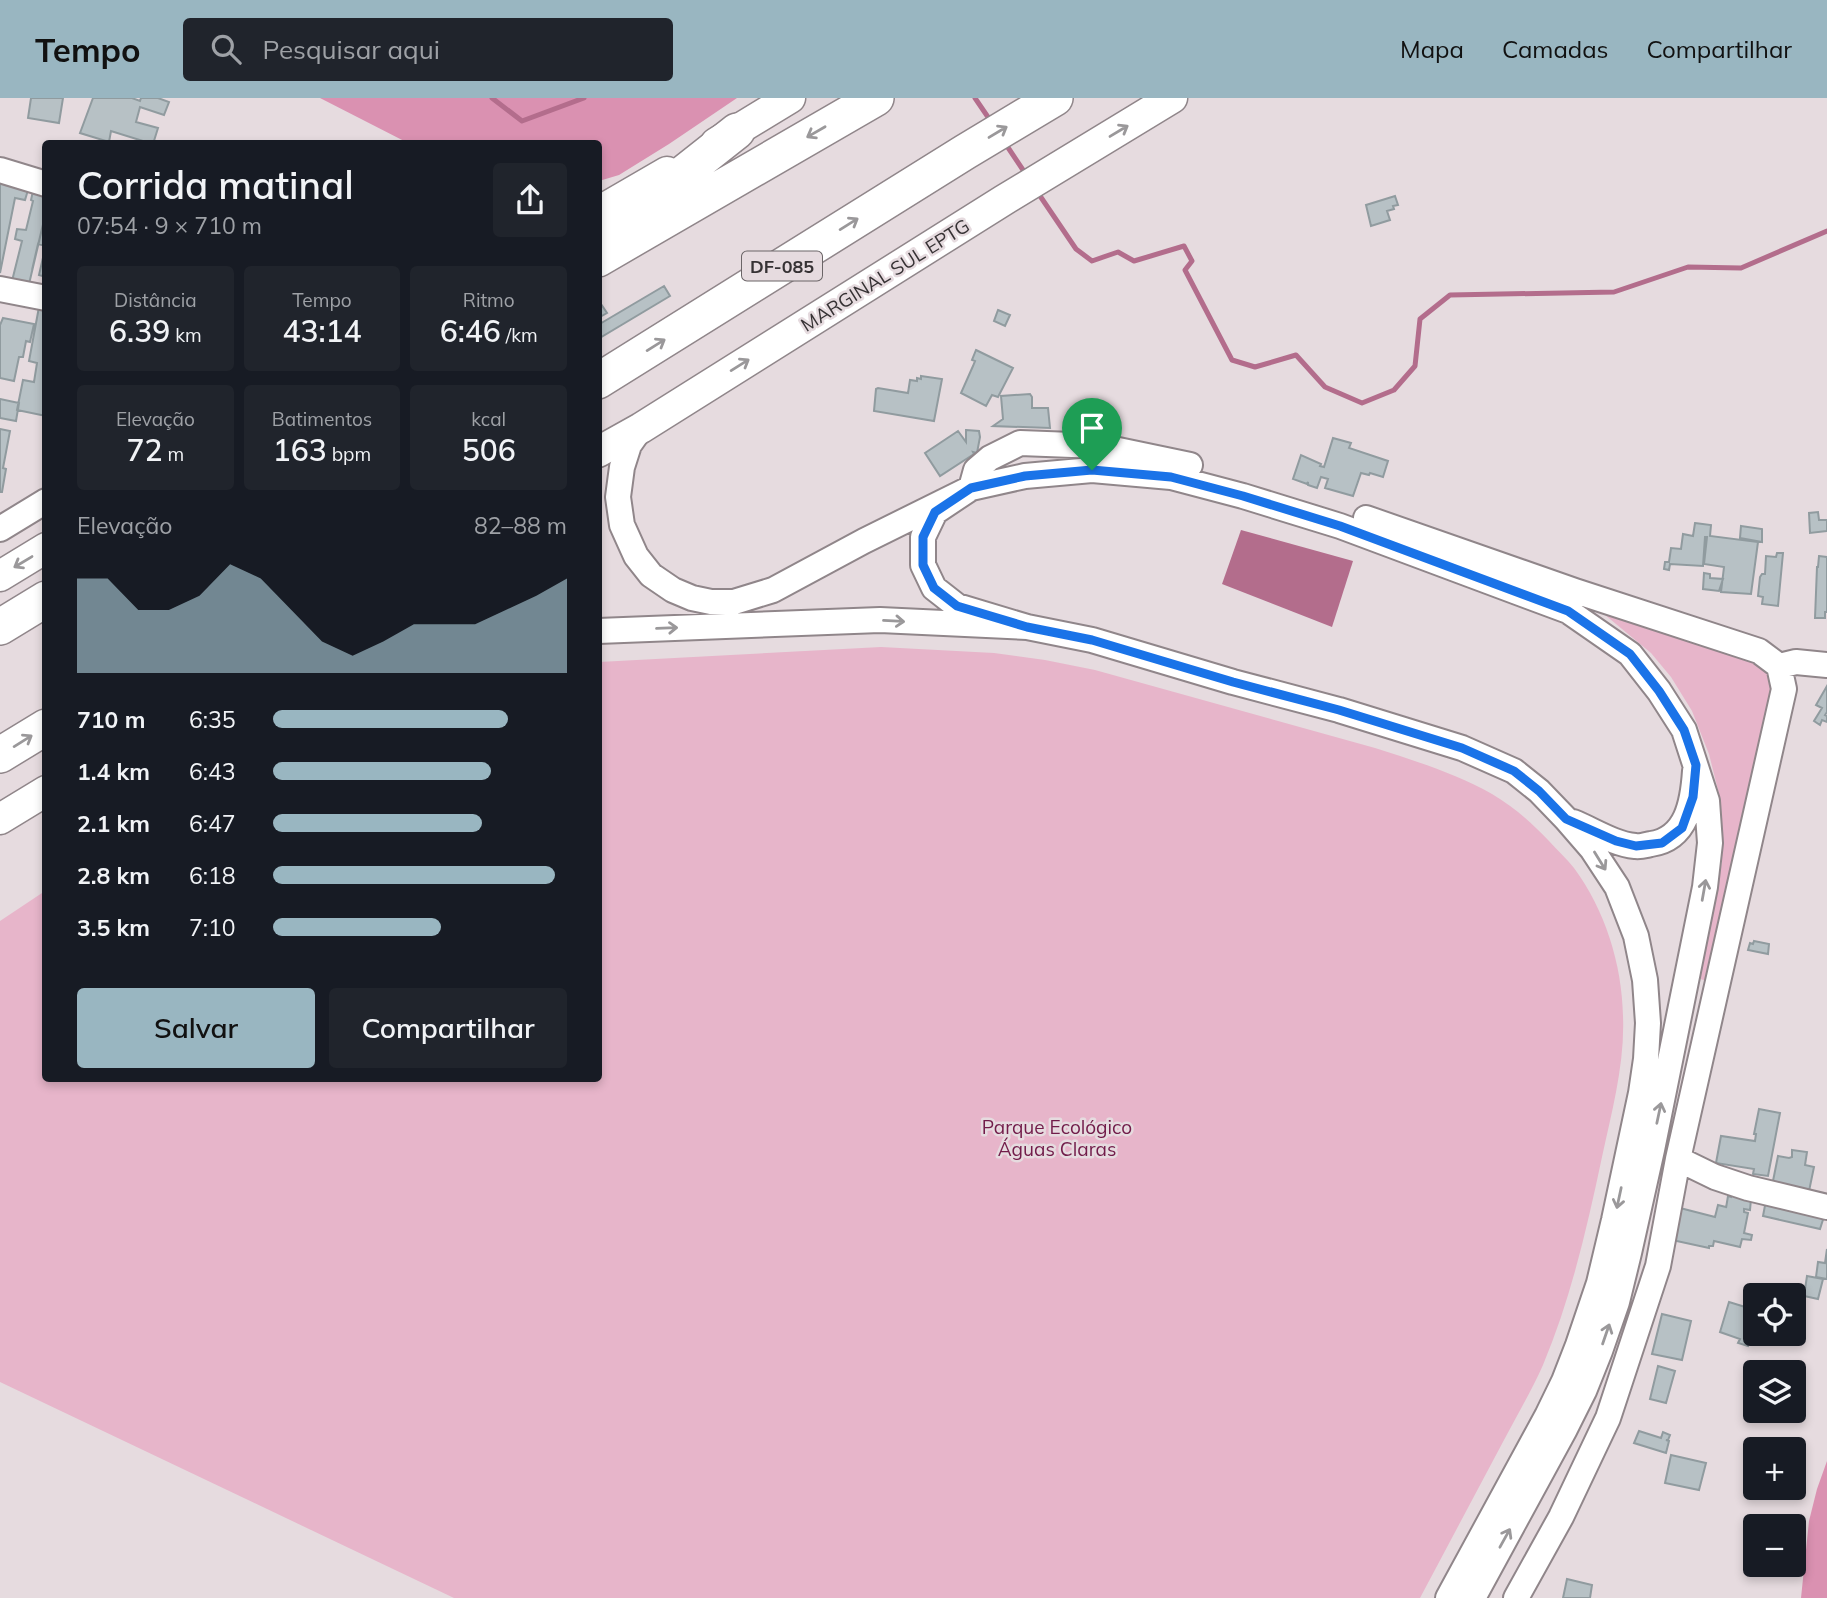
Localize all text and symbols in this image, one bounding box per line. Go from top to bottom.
search box [183,18,673,81]
text: Tempo [35,29,141,70]
icon: search [207,30,245,68]
text: Pesquisar aqui [263,33,440,66]
text: Mapa [1400,34,1464,64]
text: Camadas [1502,34,1609,64]
text: Compartilhar [1647,34,1792,64]
one-way arrow [1108,123,1128,137]
one-way arrow [807,125,827,139]
one-way arrow [988,125,1008,139]
text: Corrida matinal [77,161,354,209]
button: share [493,163,567,237]
text: 07:54 · 9 × 710 m [77,211,262,240]
street label: MARGINAL SUL EPTG [796,213,974,337]
one-way arrow [839,217,859,231]
road number: DF-085 [742,252,822,280]
text: Distância [114,288,197,312]
text: Tempo [292,288,352,312]
text: Ritmo [463,288,515,312]
text: 6.39 [109,312,170,350]
text: 43:14 [282,312,362,350]
text: 6:46 [440,312,501,350]
text: km [170,323,202,347]
text: /km [501,323,538,347]
one-way arrow [646,337,666,351]
one-way arrow [730,358,750,372]
pin [1062,398,1122,470]
text: Elevação [116,407,195,431]
text: Batimentos [272,407,372,431]
text: kcal [471,407,506,431]
icon: arrive [1073,409,1111,447]
text: 72 [127,431,163,469]
text: 163 [273,431,327,469]
text: 506 [462,431,516,469]
text: m [163,442,184,466]
text: bpm [327,442,371,466]
text: Elevação [77,511,172,540]
text: 82–88 m [474,511,567,540]
one-way arrow [13,556,33,570]
one-way arrow [882,614,905,627]
one-way arrow [655,622,678,635]
text: 710 m [77,705,145,734]
text: 6:35 [189,705,236,734]
one-way arrow [12,734,32,748]
text: 1.4 km [77,757,150,786]
text: 6:43 [189,757,236,786]
text: 2.1 km [77,809,150,838]
text: 6:47 [189,809,236,838]
one-way arrow [1592,851,1607,870]
text: 2.8 km [77,861,150,890]
text: 6:18 [189,861,236,890]
one-way arrow [1698,879,1711,902]
text: 3.5 km [77,913,150,942]
text: 7:10 [189,913,236,942]
button: Salvar [77,988,315,1068]
button: Compartilhar [329,988,567,1068]
one-way arrow [1653,1102,1666,1125]
park label: Parque Ecológico Águas Claras [982,1115,1132,1161]
one-way arrow [1612,1187,1625,1209]
map controls [1743,1283,1806,1577]
button: locate [1743,1283,1806,1346]
one-way arrow [1601,1324,1613,1346]
button: layers [1743,1360,1806,1423]
button: + [1743,1437,1806,1500]
button: − [1743,1514,1806,1577]
one-way arrow [1499,1528,1513,1549]

